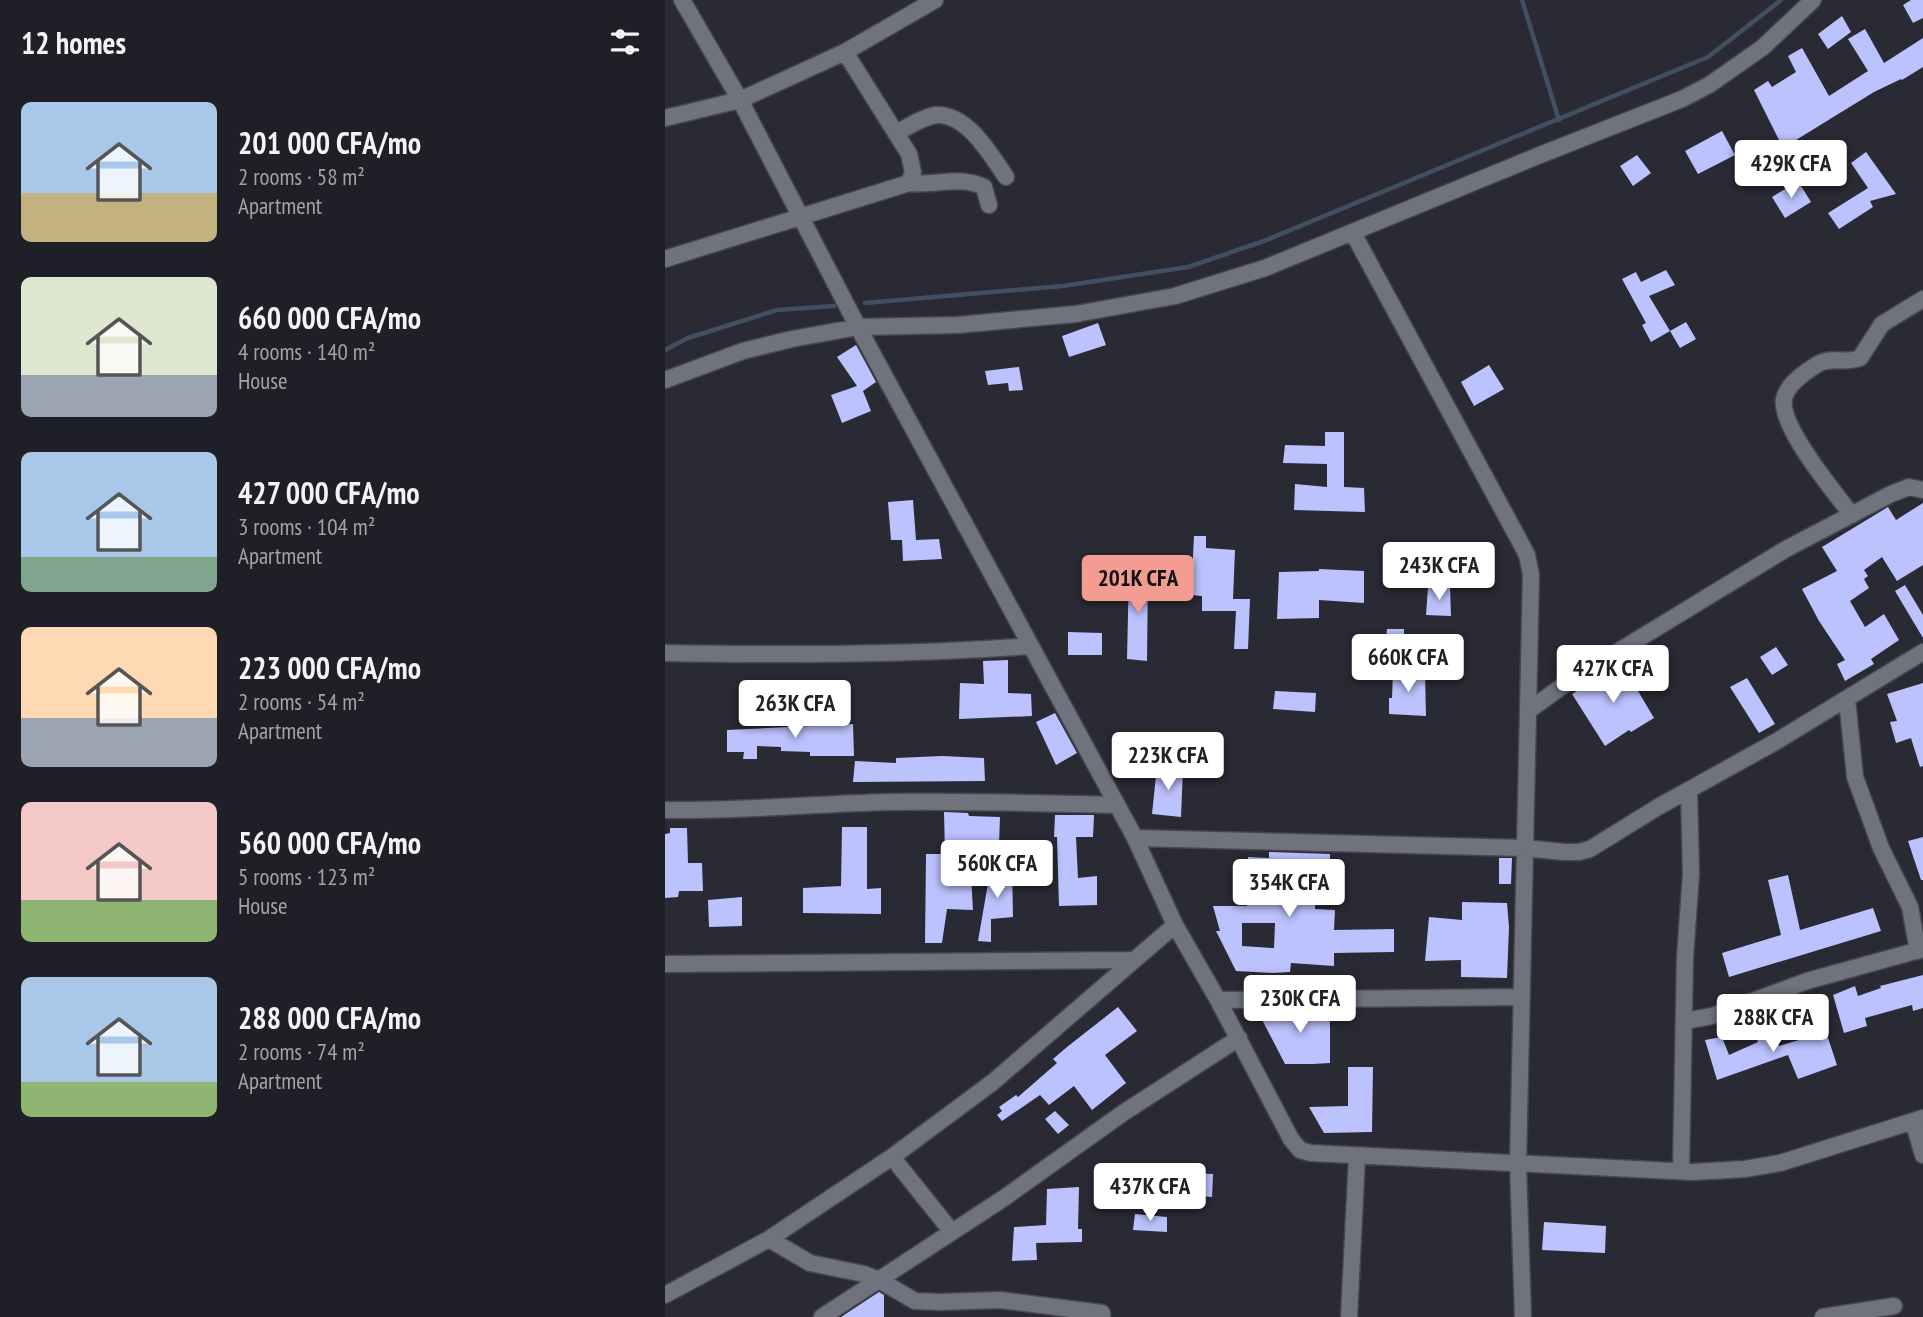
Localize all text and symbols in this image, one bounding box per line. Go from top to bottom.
text: 12 homes [21,23,126,62]
icon: filters [606,23,644,61]
text: 201 000 CFA/mo [238,123,421,162]
icon: home [77,130,161,214]
pin: 429K CFA [1719,140,1863,200]
text: 429K CFA [1751,148,1831,177]
text: 2 rooms · 58 m² [238,162,365,191]
text: Apartment [238,191,322,220]
text: 660 000 CFA/mo [238,298,421,337]
icon: home [77,305,161,389]
text: 4 rooms · 140 m² [238,337,375,366]
text: House [238,366,288,395]
text: 427 000 CFA/mo [238,473,420,512]
icon: home [77,480,161,564]
text: 3 rooms · 104 m² [238,512,375,541]
text: Apartment [238,541,322,570]
pin: 243K CFA [1367,542,1511,602]
text: 243K CFA [1399,550,1479,579]
pin: 201K CFA [1066,556,1210,615]
text: 201K CFA [1098,563,1178,592]
pin: 660K CFA [1336,634,1480,694]
text: 660K CFA [1368,642,1448,671]
pin: 427K CFA [1541,646,1685,705]
text: 223 000 CFA/mo [238,648,421,687]
text: 427K CFA [1573,653,1653,682]
icon: home [77,655,161,739]
pin: 263K CFA [723,680,867,740]
text: 2 rooms · 54 m² [238,687,365,716]
text: 263K CFA [755,688,835,717]
text: Apartment [238,716,322,745]
pin: 223K CFA [1096,732,1240,792]
text: 223K CFA [1128,740,1208,769]
text: 560 000 CFA/mo [238,823,421,862]
icon: home [77,830,161,914]
pin: 560K CFA [925,841,1069,900]
text: 560K CFA [957,848,1037,877]
pin: 354K CFA [1217,860,1361,919]
text: 5 rooms · 123 m² [238,862,375,891]
text: 354K CFA [1249,867,1329,896]
text: House [238,891,288,920]
pin: 230K CFA [1228,976,1372,1035]
text: 230K CFA [1260,983,1340,1012]
pin: 288K CFA [1701,995,1845,1054]
text: 288 000 CFA/mo [238,998,421,1037]
text: 288K CFA [1733,1002,1813,1031]
icon: home [77,1005,161,1089]
text: 2 rooms · 74 m² [238,1037,365,1066]
text: Apartment [238,1066,322,1095]
pin: 437K CFA [1078,1164,1222,1223]
text: 437K CFA [1110,1171,1190,1200]

